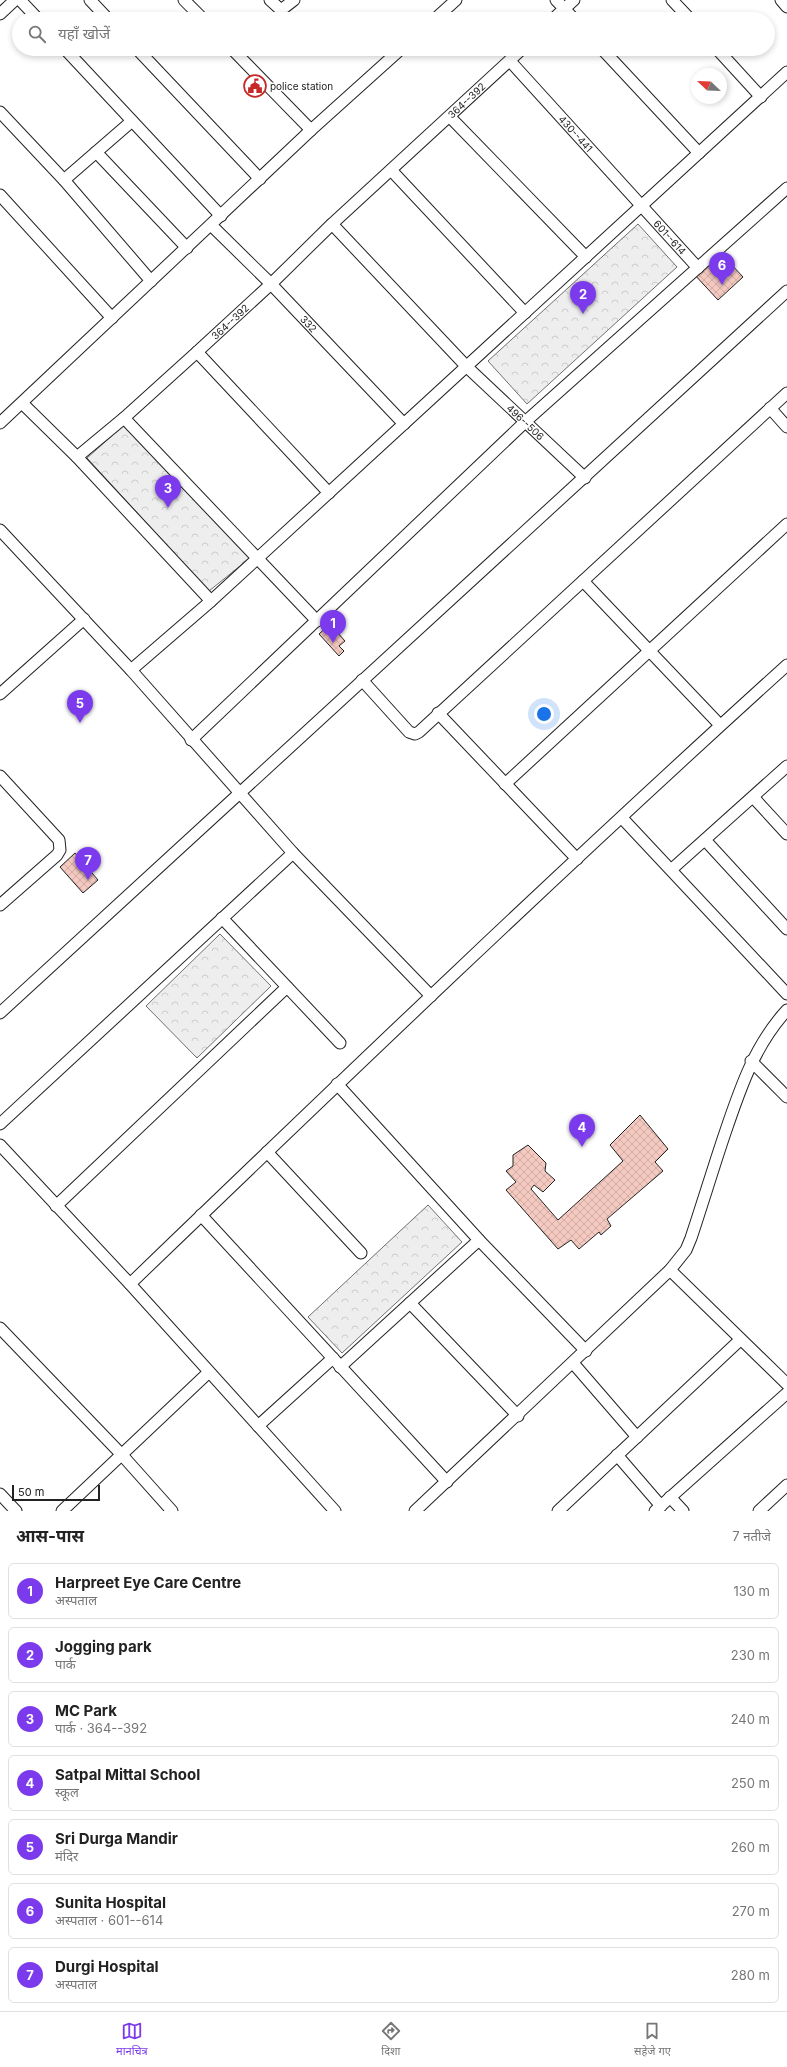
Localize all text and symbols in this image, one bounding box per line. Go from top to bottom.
search box [12,12,775,56]
icon: search [26,23,48,45]
text: यहाँ खोजें [58,24,110,43]
north arrow [691,68,727,104]
public building icon: police station [242,73,268,99]
place label: police station [270,80,333,92]
street label: 364--392 [445,80,488,120]
street label: 430--441 [556,113,595,154]
street label: 601--614 [651,217,689,257]
pin: 6 [709,252,735,285]
pin: 2 [570,281,596,314]
street label: 364--392 [209,302,251,342]
street label: 332 [298,313,319,335]
street label: 496--506 [504,402,547,442]
pin: 3 [155,475,181,508]
pin: 1 [320,610,346,643]
pin: 5 [67,690,93,723]
your location [534,704,554,724]
pin: 7 [75,847,101,880]
pin: 4 [569,1114,595,1147]
scale bar [12,1483,100,1502]
text: 50 m [18,1485,44,1499]
text: आस-पास [16,1526,84,1546]
text: 7 नतीजे [732,1528,771,1544]
text: Harpreet Eye Care Centre [55,1573,241,1592]
text: 1 [27,1583,33,1599]
text: 130 m [733,1583,770,1599]
text: अस्पताल [55,1592,97,1608]
text: Jogging park [55,1637,152,1656]
text: 2 [26,1647,34,1663]
text: 230 m [731,1647,770,1663]
text: पार्क [55,1656,76,1672]
text: MC Park [55,1701,117,1720]
text: 3 [26,1711,34,1727]
text: 240 m [731,1711,770,1727]
text: पार्क · 364--392 [55,1720,147,1736]
text: Satpal Mittal School [55,1765,200,1784]
text: 4 [26,1775,34,1791]
text: 250 m [731,1775,770,1791]
text: स्कूल [55,1784,79,1800]
text: Sri Durga Mandir [55,1829,178,1848]
text: 5 [26,1839,34,1855]
text: 260 m [731,1839,770,1855]
text: मंदिर [55,1848,78,1864]
text: Sunita Hospital [55,1893,166,1912]
text: 6 [26,1903,34,1919]
text: 270 m [732,1903,770,1919]
text: अस्पताल · 601--614 [55,1912,163,1928]
text: Durgi Hospital [55,1957,159,1976]
text: 7 [26,1967,34,1983]
text: 280 m [731,1967,770,1983]
text: अस्पताल [55,1976,97,1992]
tab: मानचित्र [116,2020,148,2059]
tab: दिशा [380,2020,402,2059]
tab: सहेजे गए [634,2020,671,2059]

